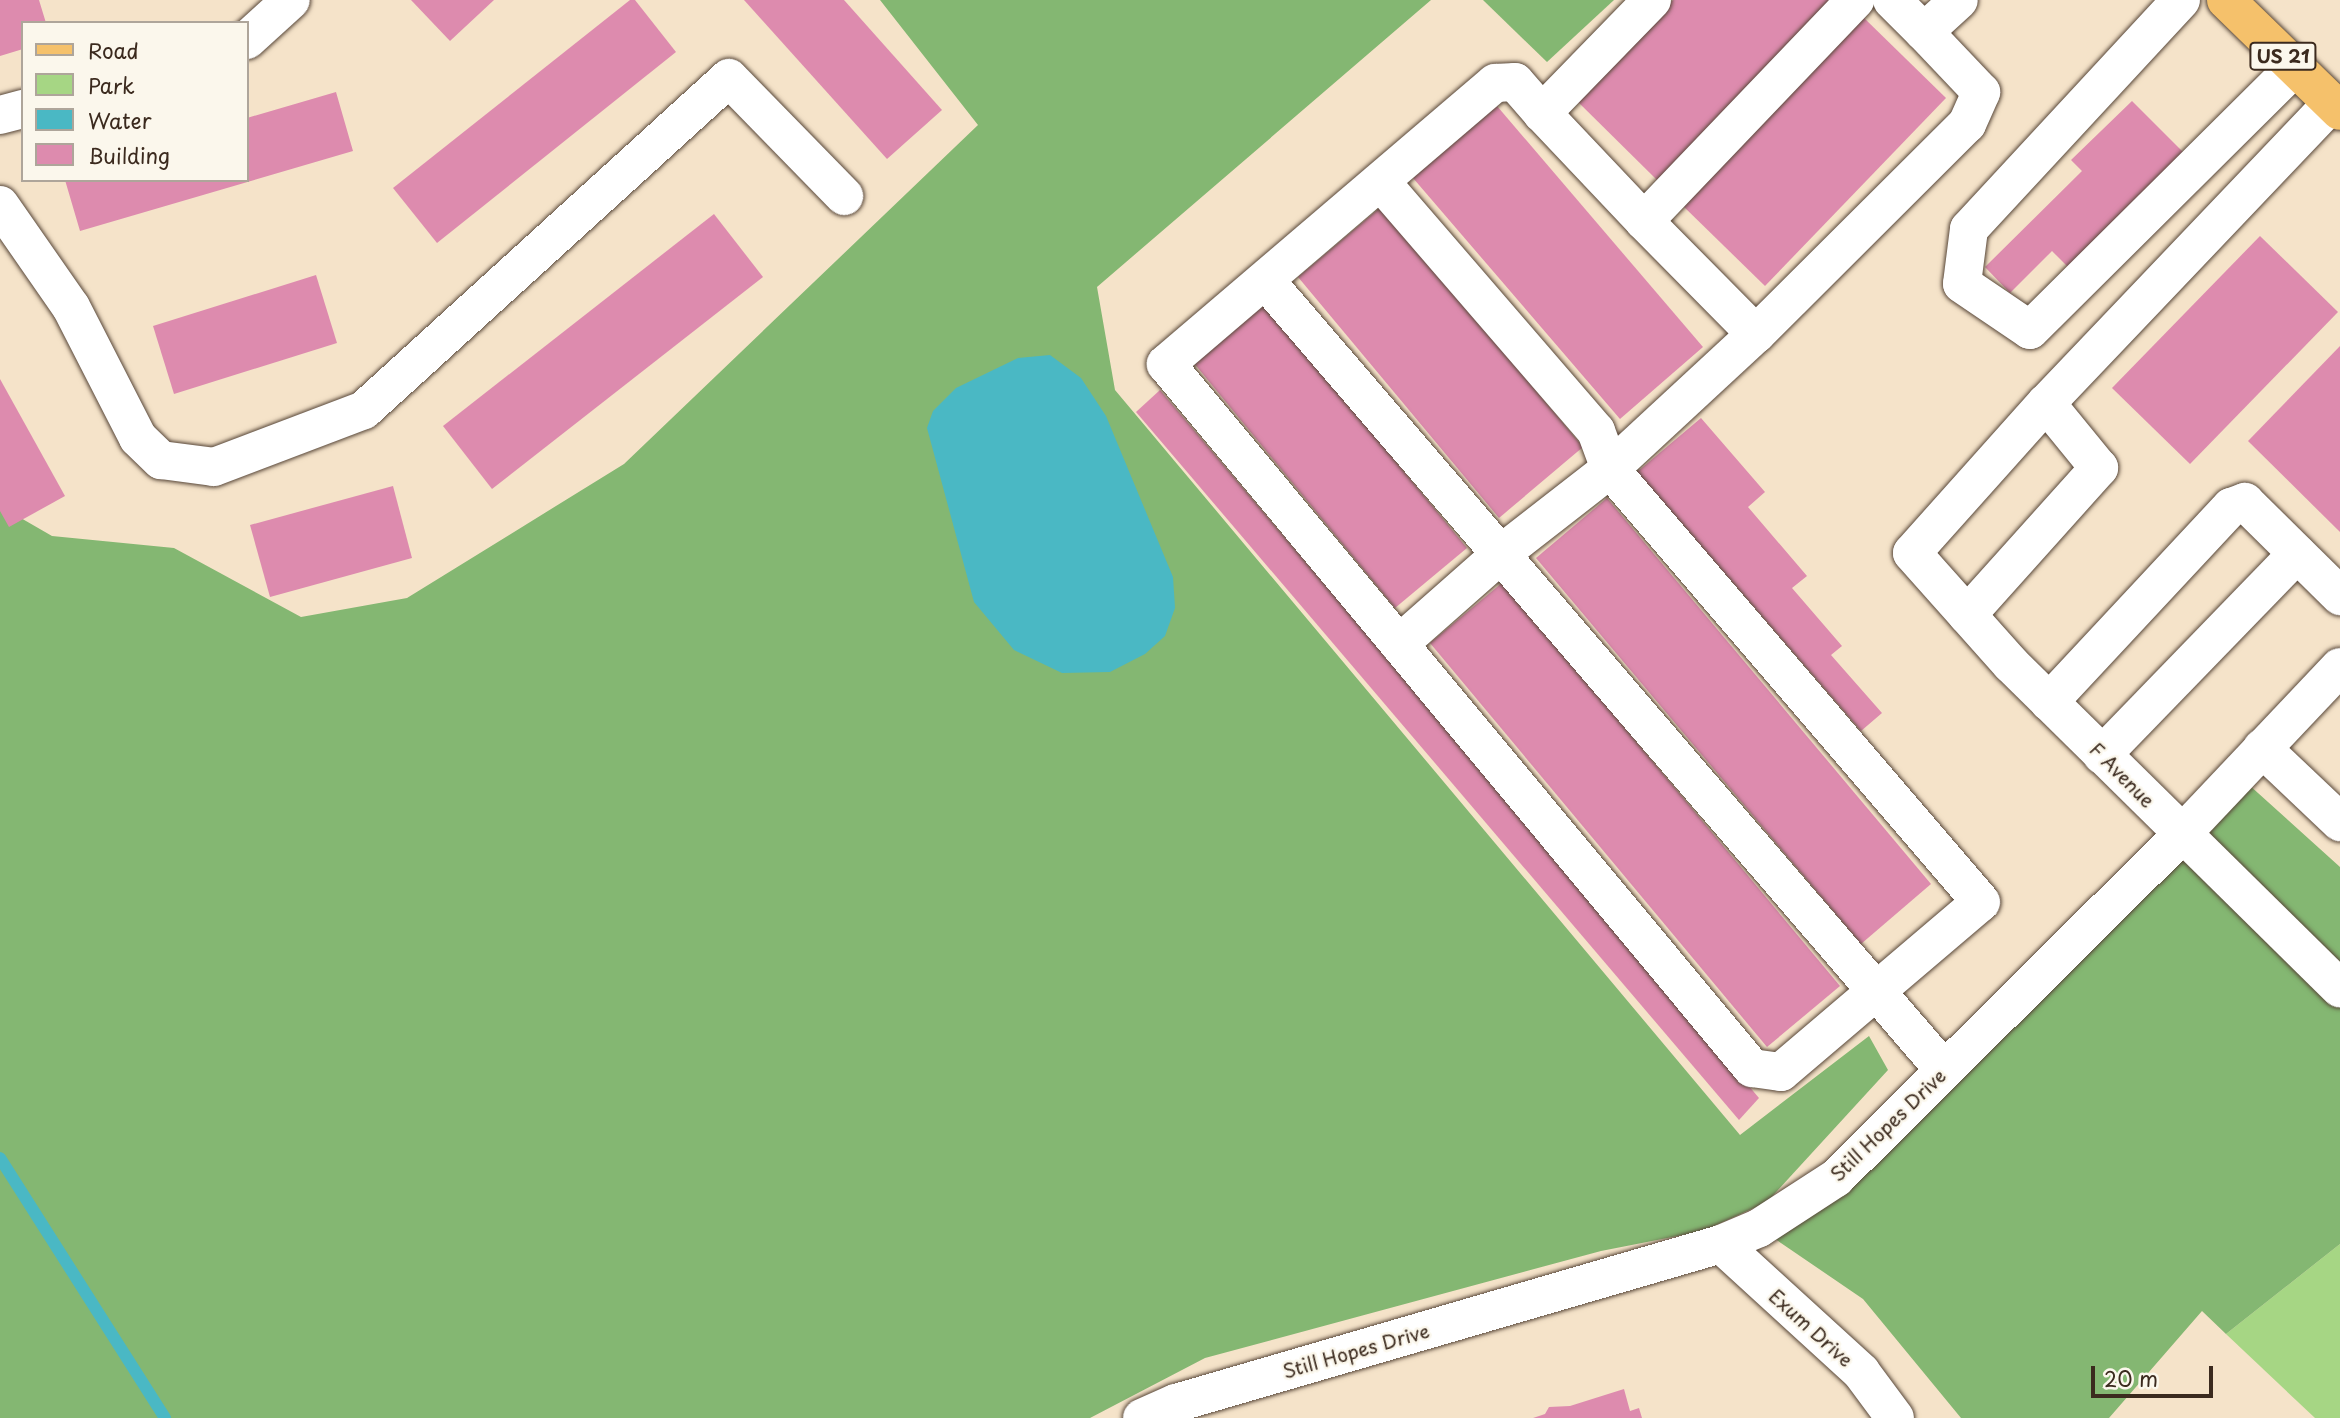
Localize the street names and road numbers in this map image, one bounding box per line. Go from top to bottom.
road number: US 21 [2250,42,2316,70]
street label: F Avenue [2085,738,2159,812]
street label: Still Hopes Drive [1825,1064,1951,1186]
street label: Exum Drive [1764,1284,1858,1372]
street label: Still Hopes Drive [1280,1319,1432,1383]

